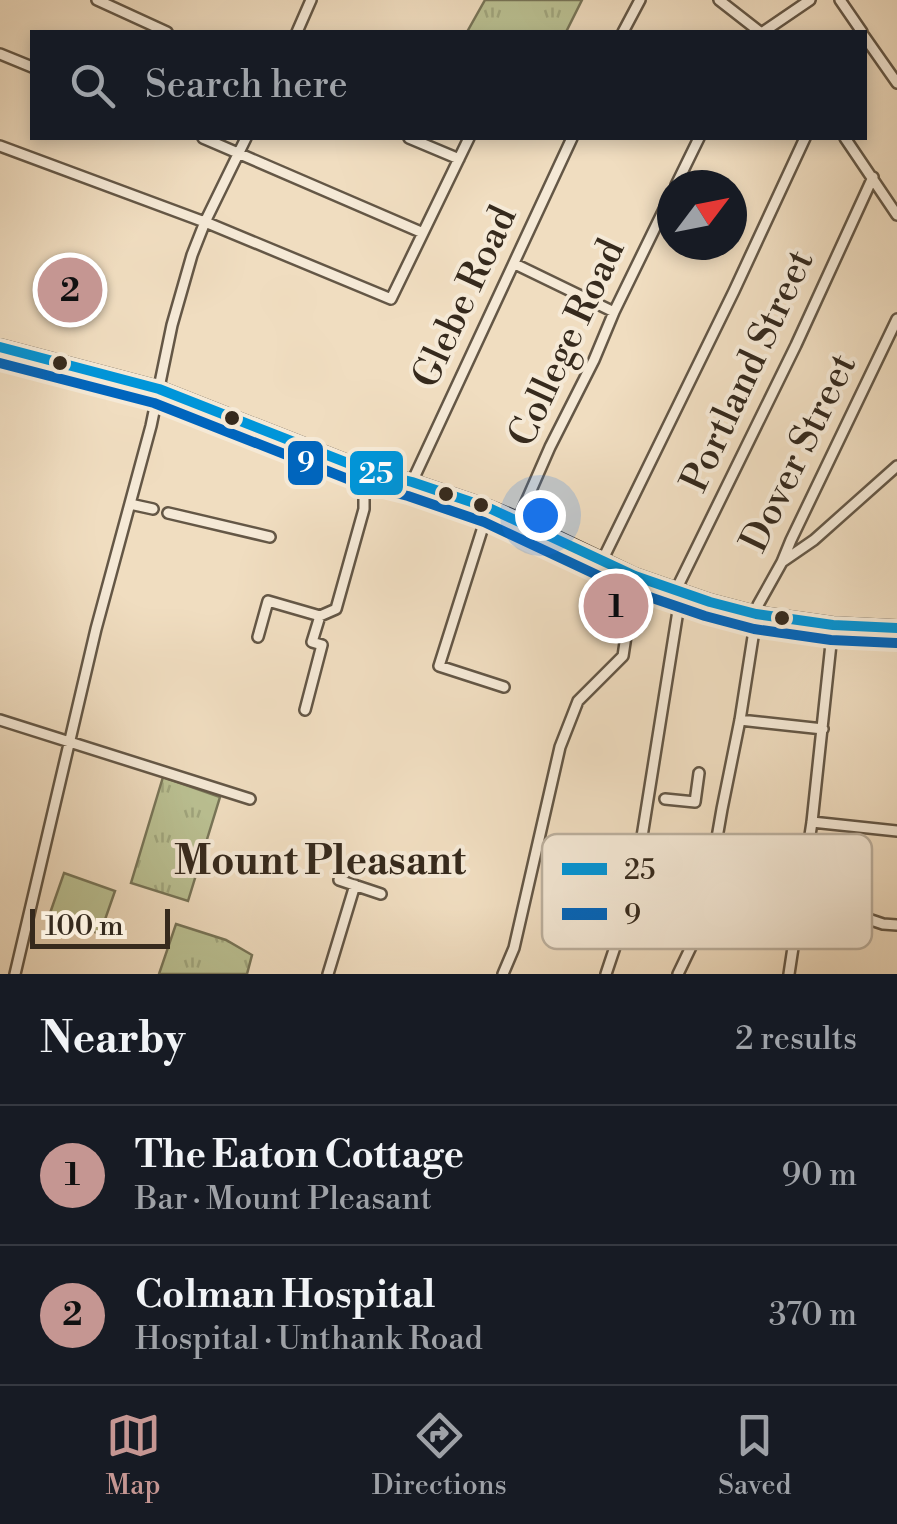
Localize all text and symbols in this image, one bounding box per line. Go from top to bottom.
search box [30,30,867,140]
icon: search [65,58,120,113]
text: Search here [145,62,348,109]
north arrow [657,170,747,260]
street label: Glebe Road [402,198,528,395]
street label: College Road [498,231,636,454]
street label: Portland Street [671,242,825,500]
pin: 2 [38,252,102,328]
street label: Dover Street [731,346,867,560]
unlabelled marker [50,353,70,373]
unlabelled marker [222,408,242,428]
line badge: 9 [286,439,325,487]
text: 9 [297,446,315,481]
line badge: 25 [348,449,405,497]
text: 25 [359,457,393,492]
unlabelled marker [436,484,456,504]
your location [515,490,566,541]
unlabelled marker [471,495,491,515]
pin: 1 [584,568,648,644]
unlabelled marker [772,608,792,628]
legend [542,834,872,949]
district label: Mount Pleasant [174,837,467,887]
text: 25 [624,853,655,888]
text: 9 [624,898,641,933]
scale bar [30,904,170,948]
text: 100 m [45,909,124,944]
text: Nearby [40,1013,185,1066]
text: 2 results [735,1019,857,1059]
text: The Eaton Cottage [135,1132,464,1179]
text: 1 [65,1155,80,1195]
text: 90 m [782,1155,857,1195]
text: Bar · Mount Pleasant [135,1179,432,1219]
text: Colman Hospital [135,1272,435,1319]
text: 2 [62,1295,83,1335]
text: 370 m [769,1295,857,1335]
text: Hospital · Unthank Road [135,1319,483,1359]
tab: Map [106,1408,161,1503]
tab: Directions [372,1408,507,1503]
tab: Saved [718,1408,791,1503]

